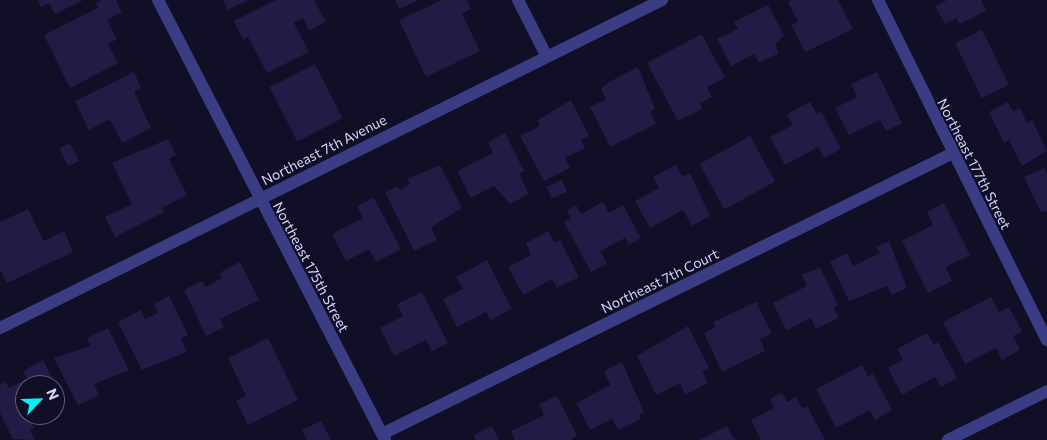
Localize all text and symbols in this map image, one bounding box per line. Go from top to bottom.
street label: Northeast 177th Street [934,96,1014,232]
street label: Northeast 7th Avenue [259,111,389,189]
street label: Northeast 175th Street [270,199,352,335]
street label: Northeast 7th Court [598,245,722,317]
north arrow [15,375,65,425]
text: N [43,386,63,402]

